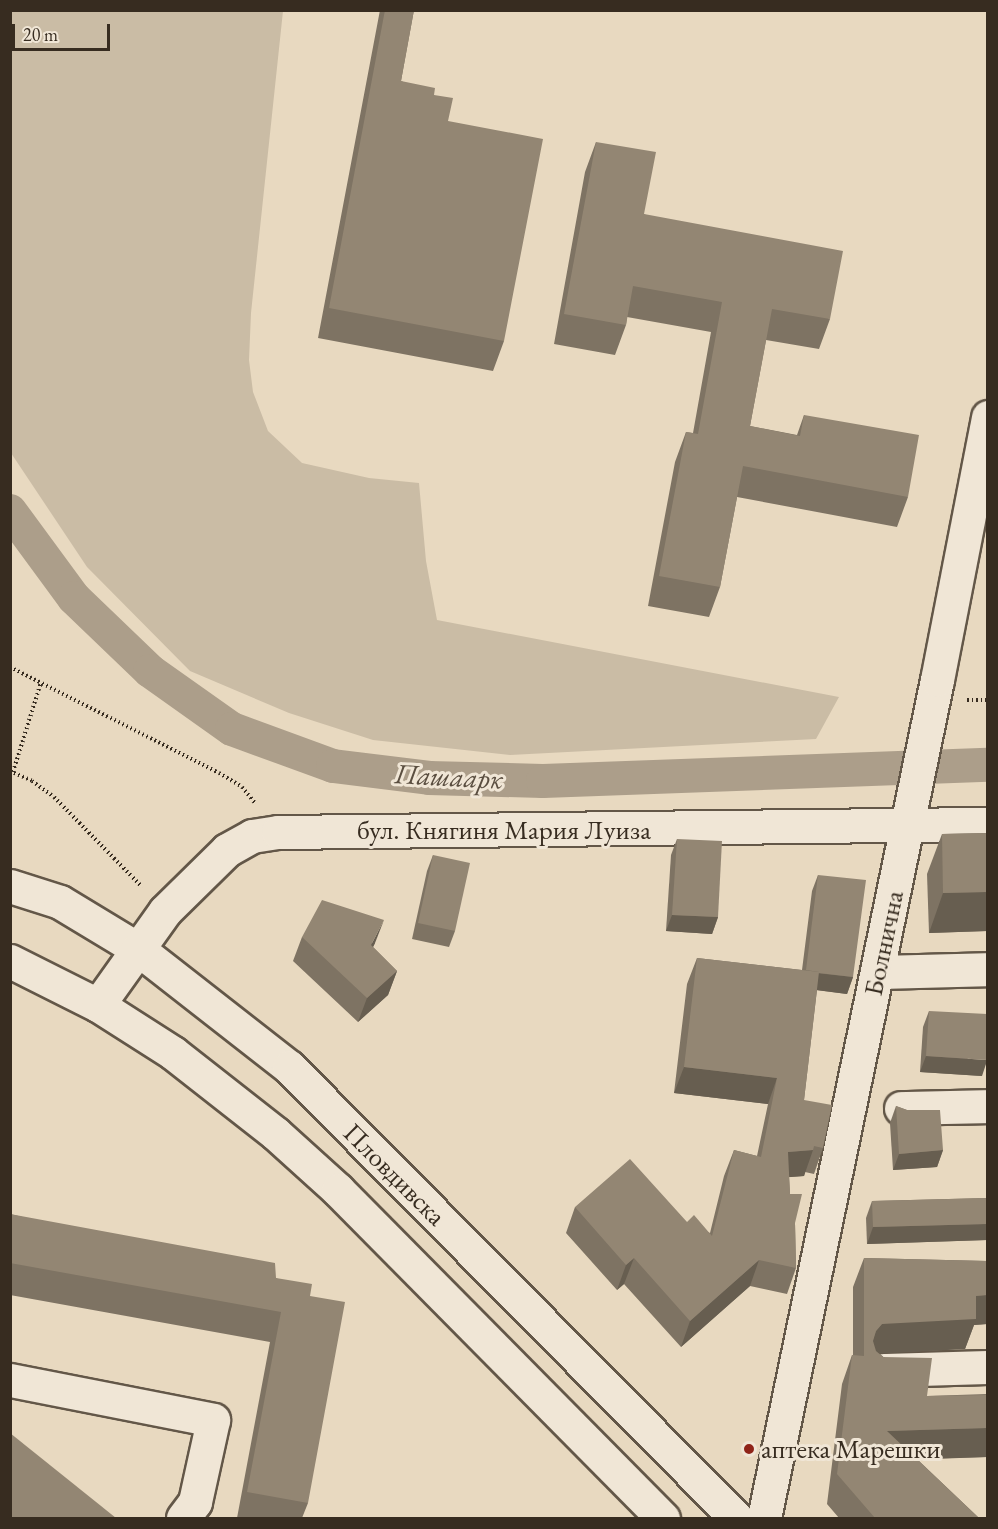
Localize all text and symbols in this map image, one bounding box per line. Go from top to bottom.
scale bar [15,12,112,50]
text: 20 m [23,23,58,46]
water label: Пашаарк [394,756,504,796]
street label: бул. Княгиня Мария Луиза [357,814,651,846]
street label: Болнична [856,887,910,999]
street label: Пловдивска [337,1116,453,1232]
place label: аптека Марешки [761,1433,941,1465]
marker: аптека Марешки [742,1442,756,1456]

